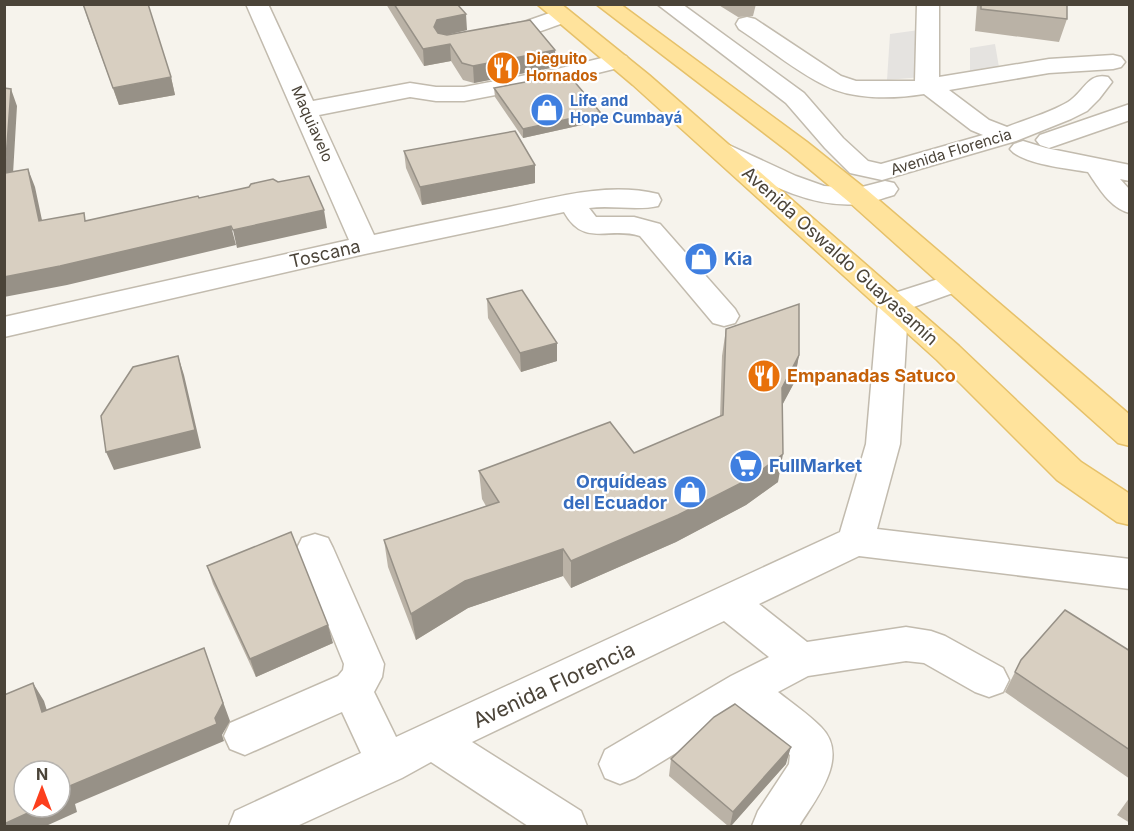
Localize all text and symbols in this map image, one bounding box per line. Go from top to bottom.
place label: Dieguito Hornados [526,49,598,85]
restaurant icon: Dieguito Hornados [485,50,521,86]
street label: Maquiavelo [287,83,338,165]
place label: Life and Hope Cumbayá [570,91,682,127]
shop icon: Life and Hope Cumbayá [529,92,565,128]
street label: Avenida Florencia [888,124,1014,179]
street label: Avenida Oswaldo Guayasamín [738,162,943,349]
street label: Toscana [288,235,362,272]
shop icon: Kia [683,241,719,277]
place label: Kia [724,248,752,269]
restaurant icon: Empanadas Satuco [746,358,782,394]
place label: Empanadas Satuco [787,365,956,386]
supermarket icon: FullMarket [728,448,764,484]
place label: FullMarket [769,455,863,476]
place label: Orquídeas del Ecuador [563,471,667,513]
shop icon: Orquídeas del Ecuador [672,474,708,510]
street label: Avenida Florencia [469,636,639,733]
north arrow [12,759,72,819]
text: N [36,764,48,784]

